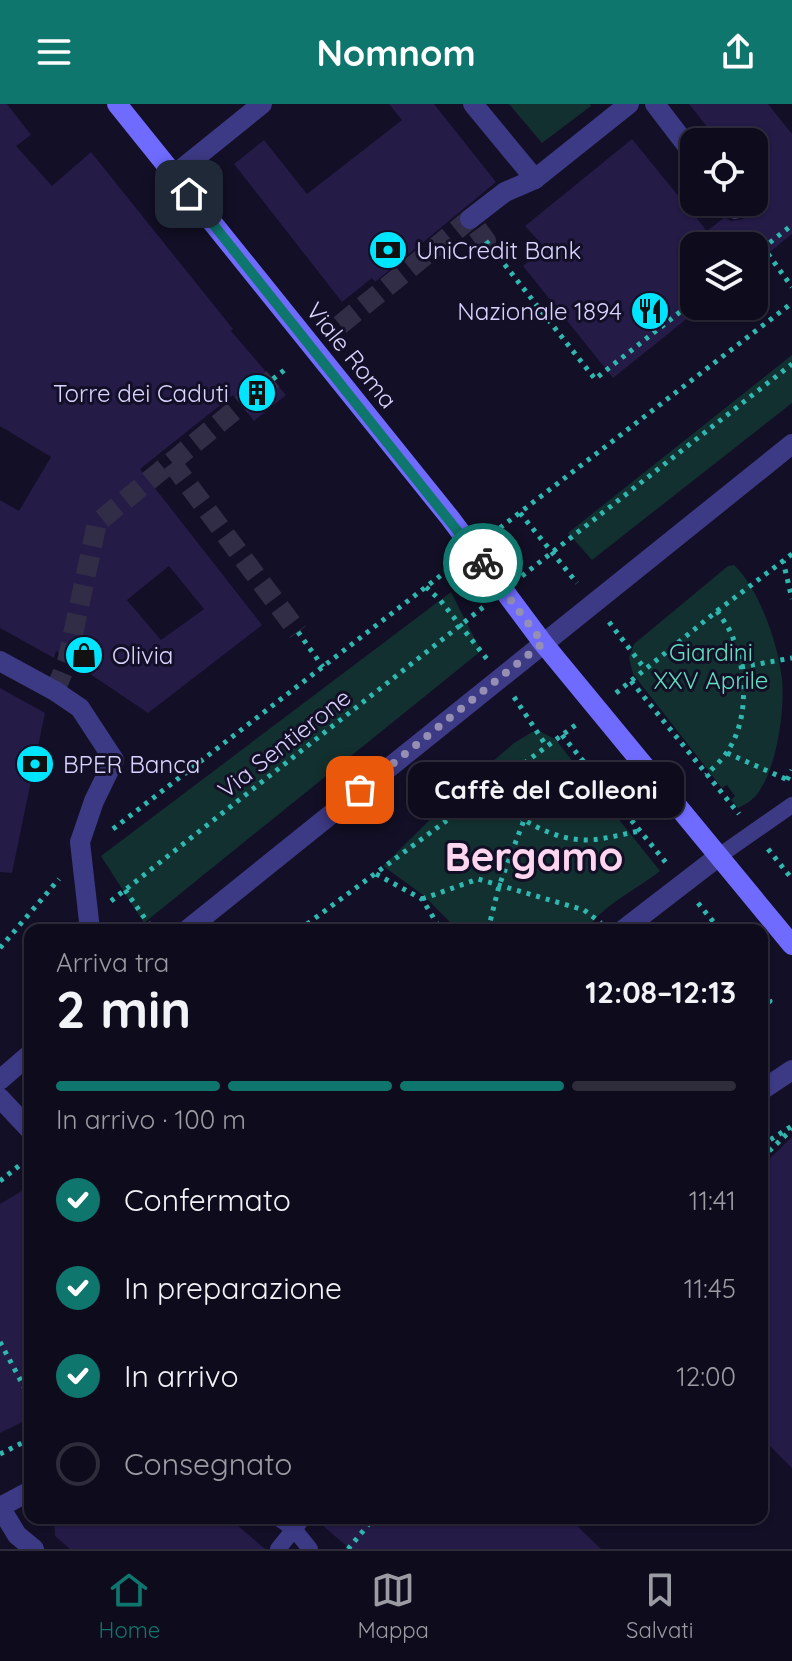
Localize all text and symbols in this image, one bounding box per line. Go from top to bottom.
icon: menu [32,30,76,74]
text: Nomnom [316,30,476,75]
icon: share [716,30,760,74]
map controls [680,128,768,320]
button: locate [680,128,768,216]
pin [155,160,223,228]
icon: home [167,172,211,216]
bank icon: UniCredit Bank [367,229,409,271]
button: layers [680,232,768,320]
place label: UniCredit Bank [416,235,581,265]
restaurant icon: Nazionale 1894 [629,290,671,332]
street label: Viale Roma [300,296,404,414]
place label: Nazionale 1894 [457,296,622,326]
building icon: Torre dei Caduti [236,372,278,414]
place label: Torre dei Caduti [53,378,229,408]
courier [443,523,523,603]
icon: bike [461,541,505,585]
shop icon: Olivia [63,634,105,676]
park label: Giardini XXV Aprile [654,637,768,695]
place label: Olivia [112,640,173,670]
street label: Via Sentierone [211,682,357,804]
bank icon: BPER Banca [14,743,56,785]
place label: BPER Banca [63,749,200,779]
pin [326,756,394,824]
callout: Caffè del Colleoni [408,762,684,818]
icon: bag [338,768,382,812]
text: Caffè del Colleoni [434,773,658,806]
district label: Bergamo [445,831,623,881]
text: Arriva tra [56,946,169,979]
text: 12:08–12:13 [585,973,736,1011]
text: 2 min [56,976,191,1041]
text: In arrivo · 100 m [56,1103,246,1136]
icon: check [56,1178,100,1222]
text: Confermato [124,1181,291,1219]
text: 11:41 [689,1184,736,1217]
icon: check [56,1266,100,1310]
text: In preparazione [124,1269,342,1307]
text: 11:45 [684,1272,736,1305]
icon: check [56,1354,100,1398]
text: In arrivo [124,1357,239,1395]
text: 12:00 [676,1360,736,1393]
text: Consegnato [124,1445,292,1483]
tab: Home [99,1568,160,1644]
tab: Mappa [357,1568,429,1644]
tab: Salvati [626,1568,693,1644]

